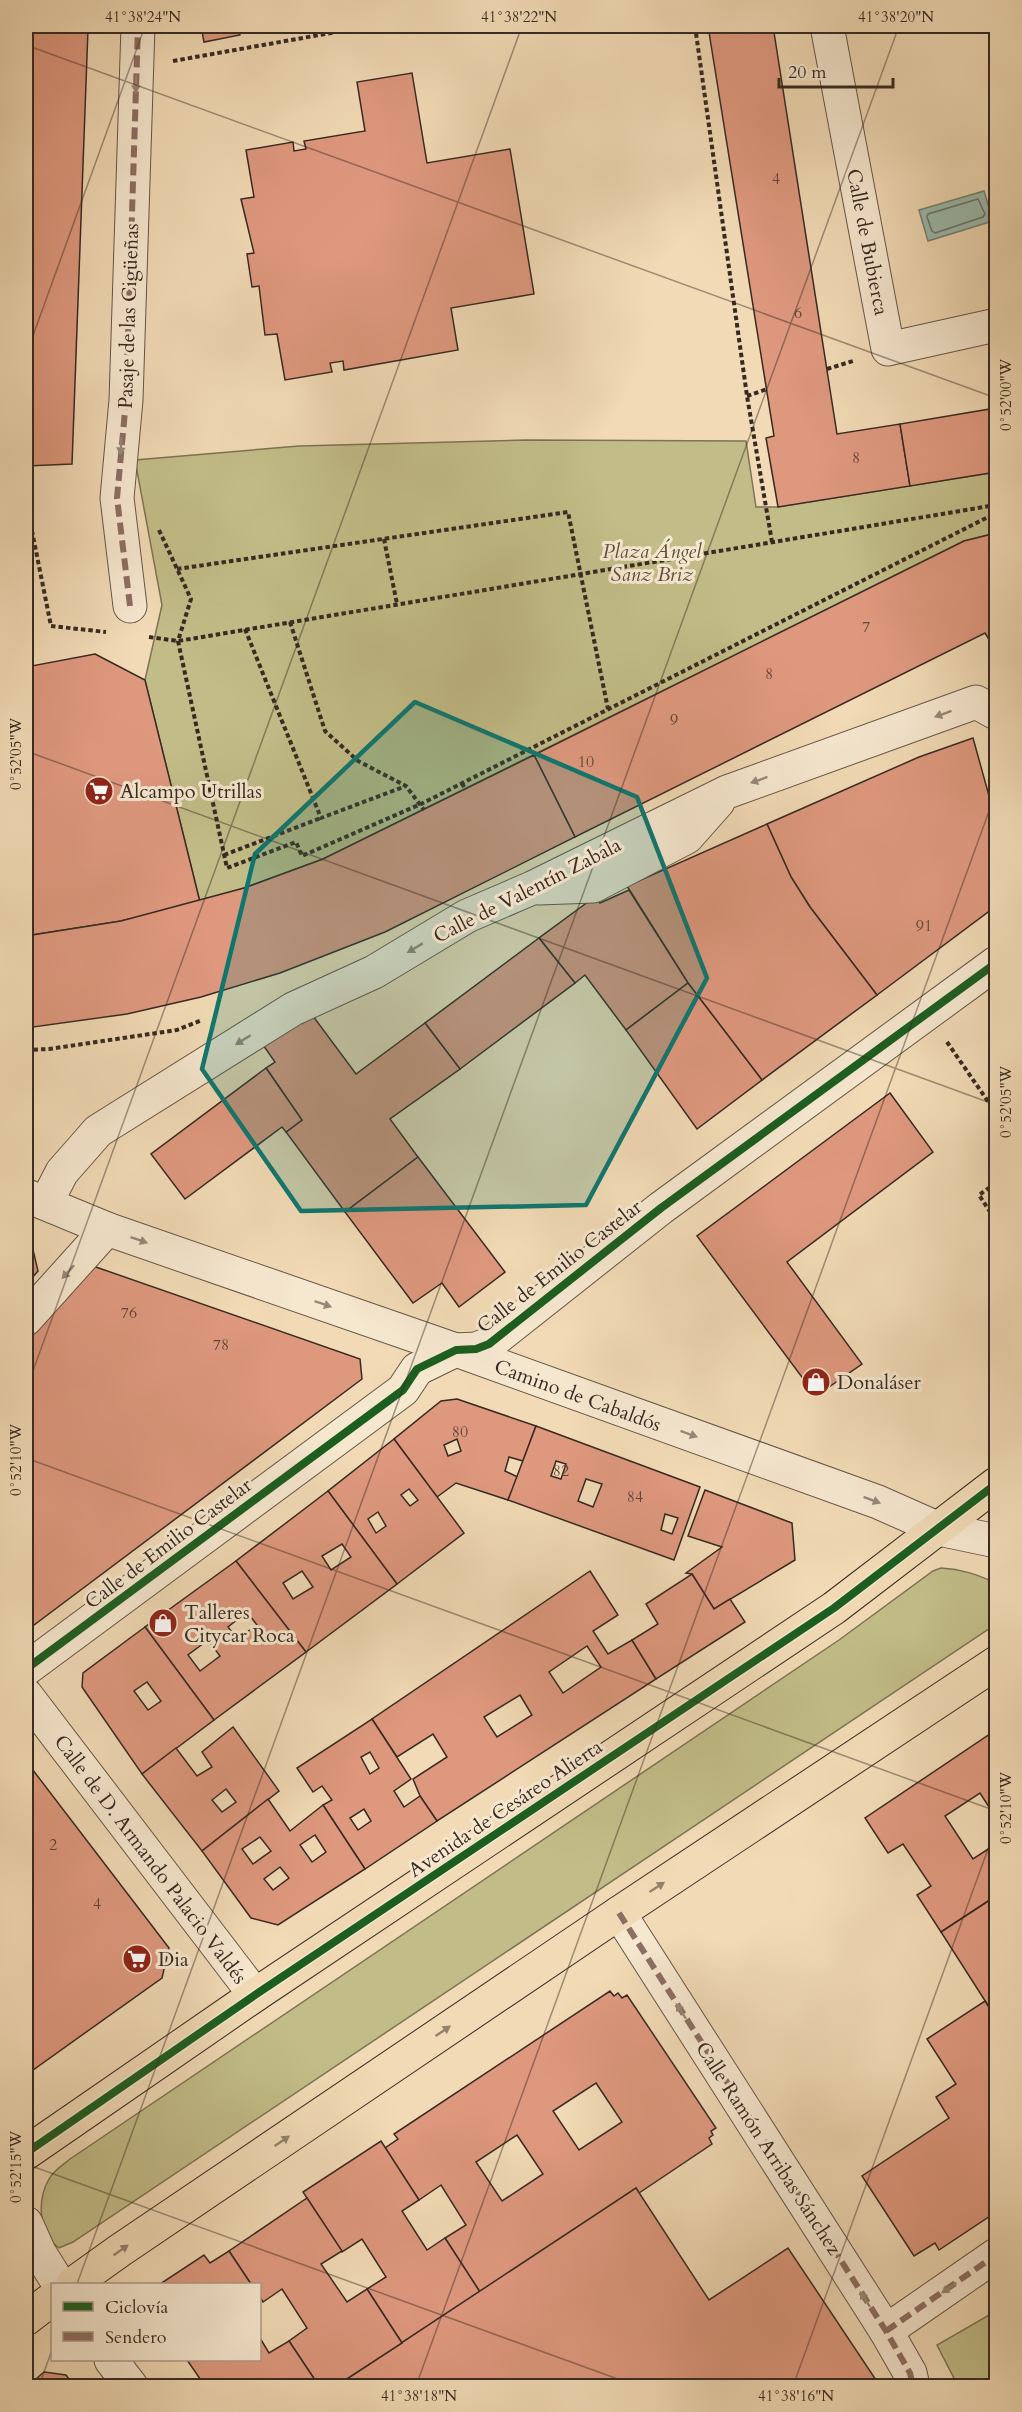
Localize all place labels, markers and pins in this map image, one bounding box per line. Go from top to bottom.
supermarket icon: Alcampo Utrillas [83,775,115,807]
place label: Alcampo Utrillas [120,778,262,805]
shop icon: Donaláser [800,1366,832,1398]
place label: Donaláser [837,1369,922,1396]
place label: Talleres Citycar Roca [184,1599,295,1649]
shop icon: Talleres Citycar Roca [147,1607,179,1639]
supermarket icon: Dia [121,1943,153,1975]
place label: Dia [158,1946,189,1973]

